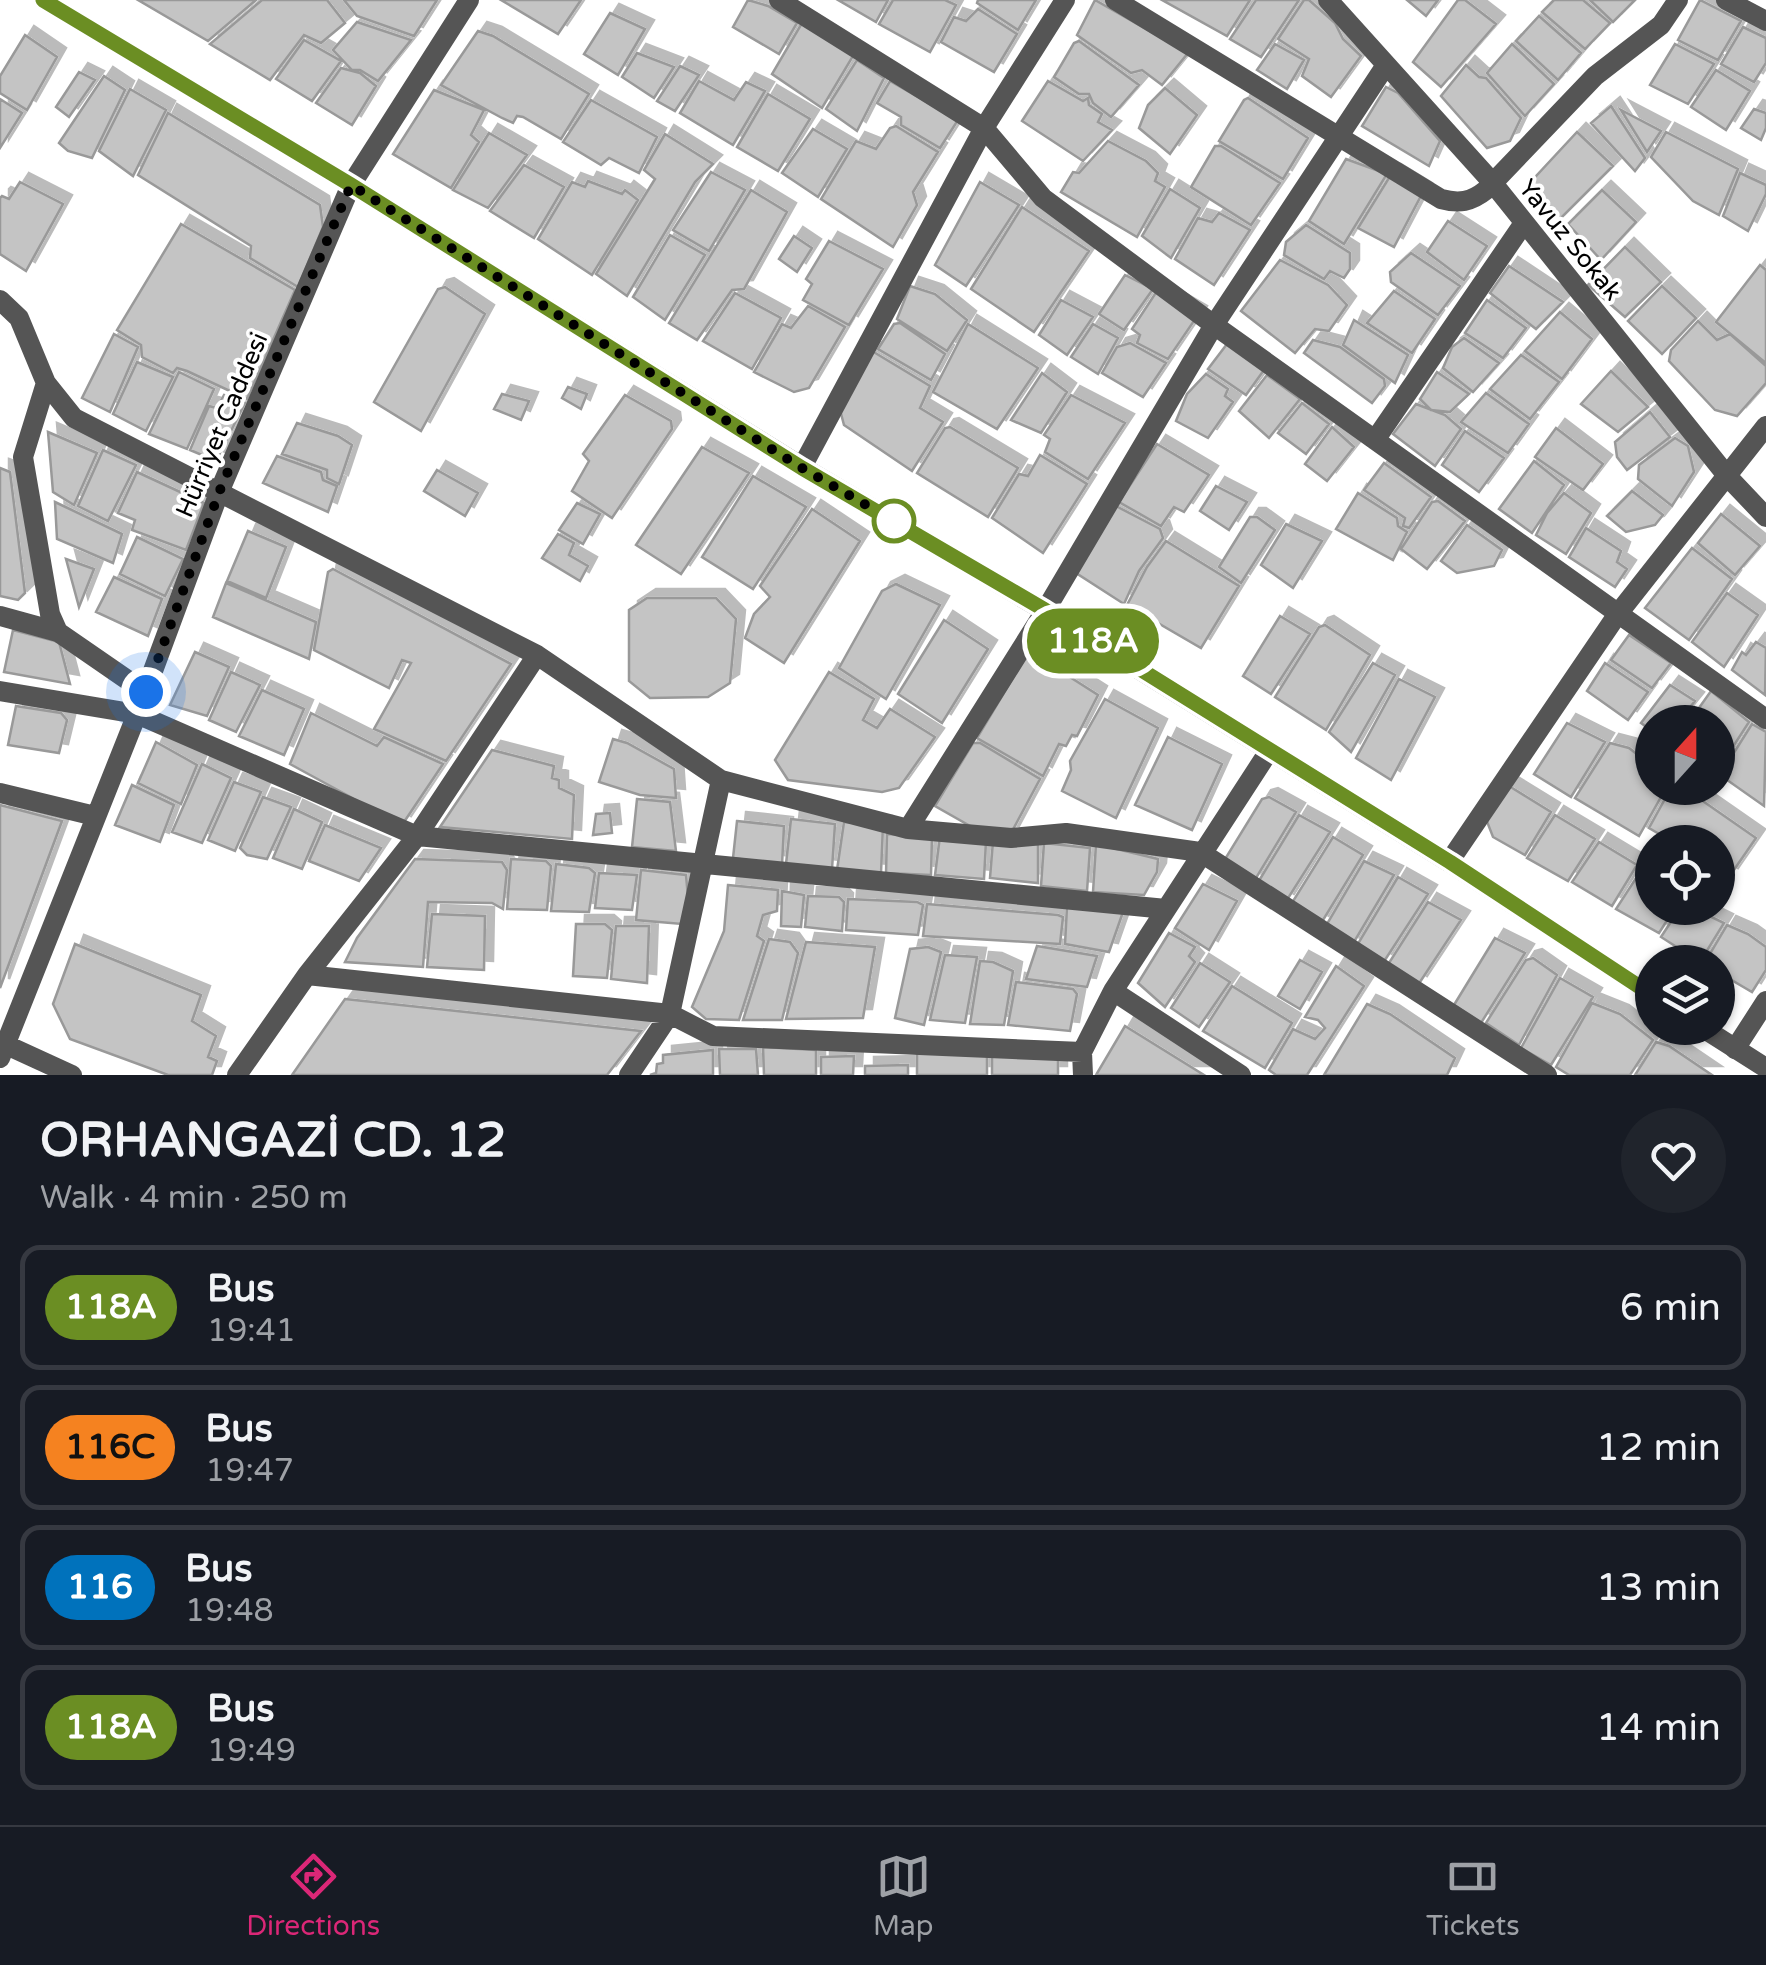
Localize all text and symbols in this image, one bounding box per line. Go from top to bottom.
street label: Yavuz Sokak [1512,173,1628,307]
street label: Hürriyet Caddesi [170,328,274,522]
unlabelled marker [873,500,915,542]
line badge: 118A [1023,608,1163,674]
text: 118A [1047,620,1139,662]
your location [121,667,171,717]
north arrow [1635,705,1735,805]
map controls [1635,705,1735,1045]
button: locate [1635,825,1735,925]
button: layers [1635,945,1735,1045]
button: heart [1621,1108,1726,1213]
text: ORHANGAZİ CD. 12 [40,1112,506,1170]
text: Walk · 4 min · 250 m [40,1179,348,1217]
text: Bus [207,1266,275,1312]
text: 6 min [1620,1285,1721,1331]
text: 118A [65,1286,157,1328]
text: 19:41 [207,1312,296,1350]
text: Bus [205,1406,273,1452]
text: 12 min [1596,1425,1721,1471]
text: 116C [65,1426,155,1468]
text: 19:47 [205,1452,294,1490]
text: Bus [185,1546,252,1592]
text: 13 min [1596,1565,1721,1611]
text: 116 [67,1566,133,1608]
text: 19:48 [185,1592,274,1630]
text: Bus [207,1686,275,1732]
text: 14 min [1596,1705,1721,1751]
text: 118A [65,1706,157,1748]
text: 19:49 [207,1732,296,1770]
tab: Directions [246,1849,380,1943]
tab: Map [873,1849,933,1943]
tab: Tickets [1426,1849,1520,1943]

